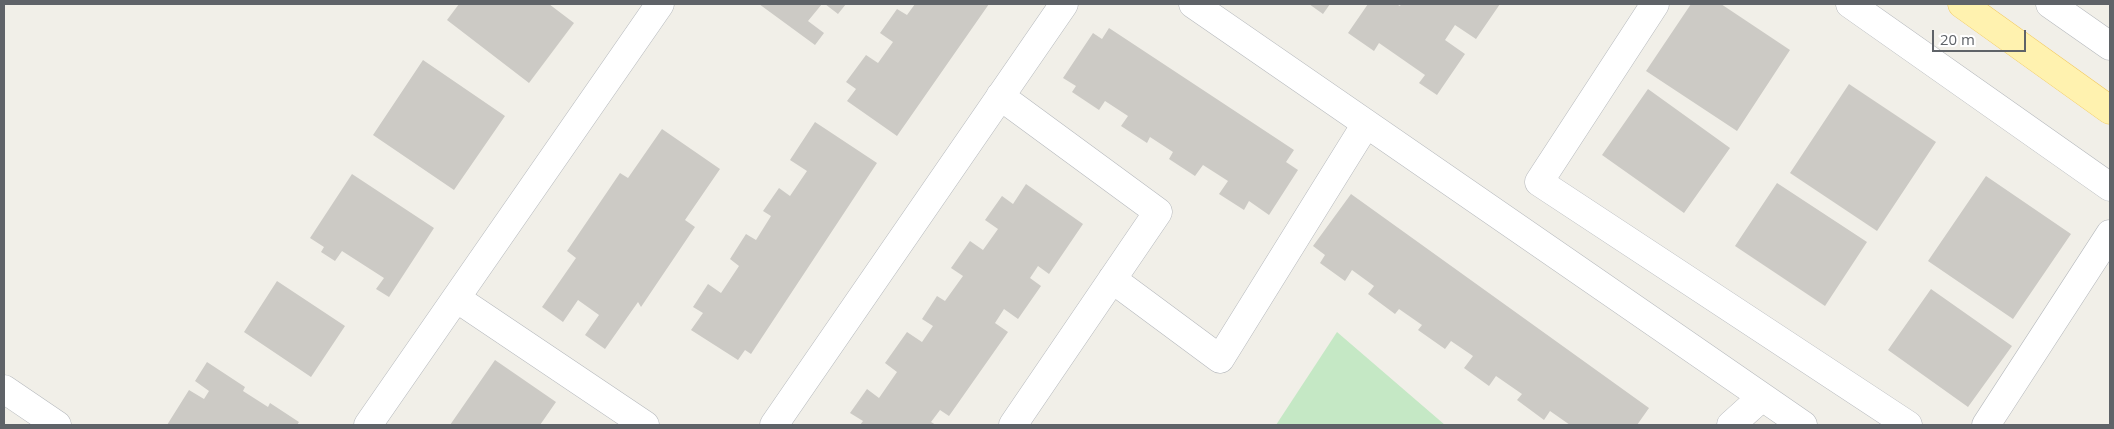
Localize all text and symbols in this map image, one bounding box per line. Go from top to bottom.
scale bar [1934,20,2028,52]
text: 20 m [1940,29,1975,49]

